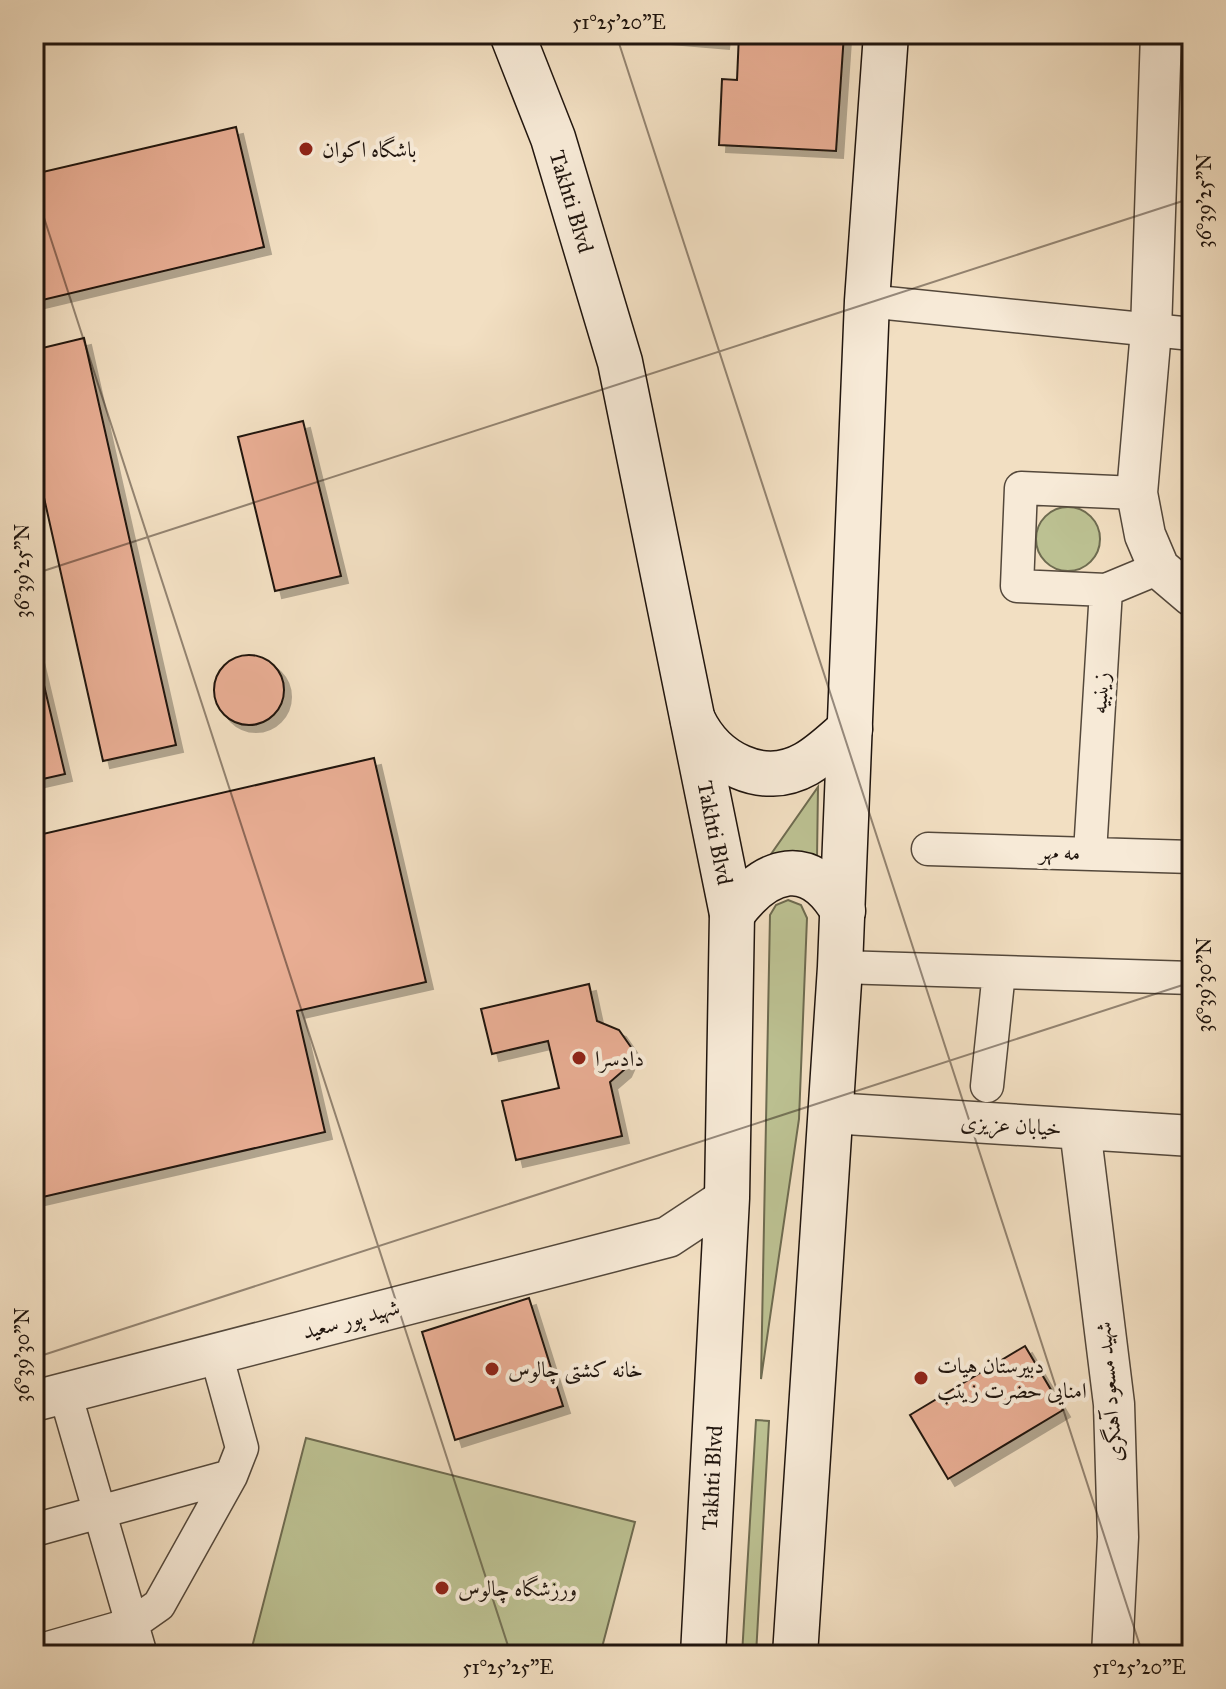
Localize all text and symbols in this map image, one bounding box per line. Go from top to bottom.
text: 51°25'20"E [572,10,666,34]
place label: باشگاه اکوان [322,136,417,163]
marker: باشگاه اکوان [297,140,315,158]
street label: Takhti Blvd [544,147,600,256]
text: 36°39'25"N [1192,154,1216,248]
text: 36°39'25"N [10,524,34,618]
street label: زینبیه [1085,671,1115,715]
street label: Takhti Blvd [692,778,739,887]
street label: مه مهر [1037,838,1081,867]
text: 36°39'30"N [1192,937,1216,1033]
place label: دادسرا [595,1045,644,1073]
marker: دادسرا [570,1049,588,1067]
street label: خیابان عزیزی [959,1108,1063,1144]
street label: شهید پور سعید [299,1293,403,1348]
text: 36°39'30"N [10,1307,34,1403]
street label: شهید مسعود آهنگری [1089,1321,1130,1463]
place label: دبیرستان هیات امنایی حضرت زینب [937,1352,1087,1406]
place label: خانه کشتی چالوس [508,1356,643,1385]
marker: خانه کشتی چالوس [483,1360,501,1378]
marker: دبیرستان هیات امنایی حضرت زینب [912,1369,930,1387]
street label: Takhti Blvd [696,1425,728,1531]
place label: ورزشگاه چالوس [458,1575,577,1604]
marker: ورزشگاه چالوس [433,1579,451,1597]
text: 51°25'25"E [462,1655,554,1679]
text: 51°25'20"E [1092,1655,1186,1679]

